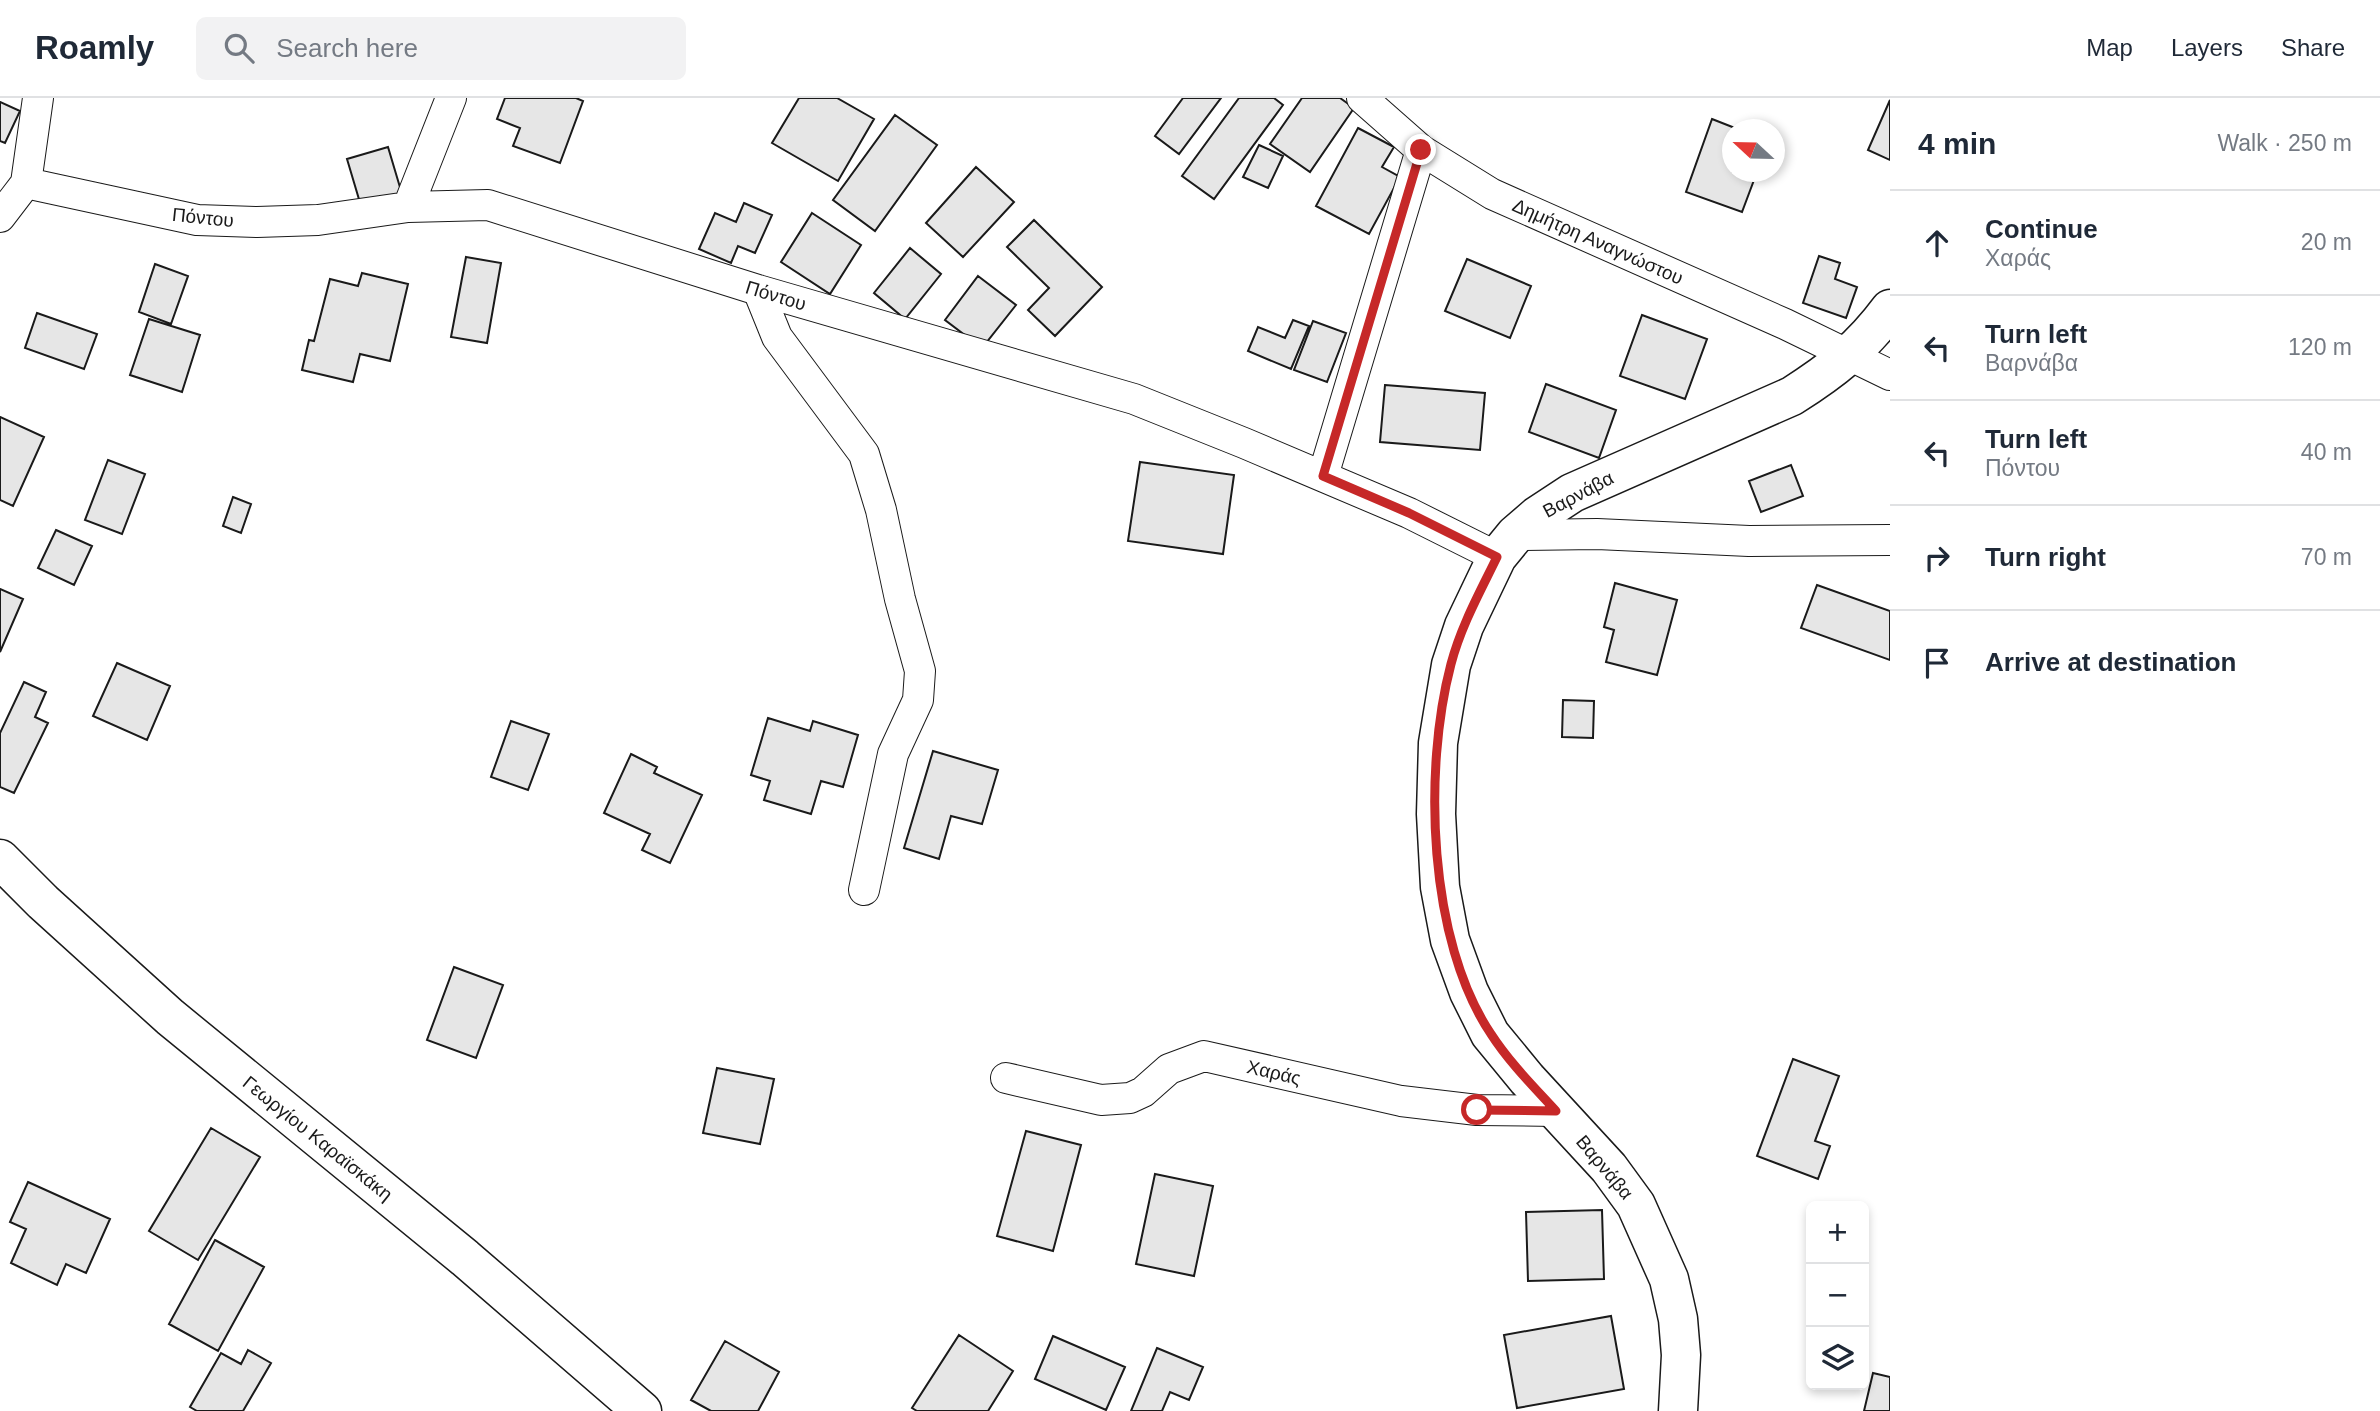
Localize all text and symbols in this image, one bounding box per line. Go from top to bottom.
search box [196,17,686,80]
text: Roamly [35,29,154,66]
icon: search [220,29,258,67]
text: Search here [276,33,418,63]
text: Map [2086,34,2133,61]
text: Layers [2171,34,2243,61]
text: Share [2281,34,2345,61]
north arrow [1722,119,1785,182]
text: 4 min [1918,127,1996,160]
text: Walk · 250 m [2217,130,2352,156]
route end [1405,134,1436,165]
street label: Δημήτρη Αναγνώστου [1509,194,1686,289]
street label: Πόντου [171,204,235,231]
text: Continue [1985,214,2098,244]
icon: ahead [1918,224,1956,262]
text: 20 m [2301,229,2352,255]
text: Χαράς [1985,245,2051,271]
street label: Πόντου [743,276,809,315]
text: Turn left [1985,319,2087,349]
icon: left [1918,329,1956,367]
text: 120 m [2288,334,2352,360]
text: Βαρνάβα [1985,350,2078,376]
text: Turn left [1985,424,2087,454]
icon: left [1918,434,1956,472]
text: 40 m [2301,439,2352,465]
text: Πόντου [1985,455,2060,481]
street label: Βαρνάβα [1539,467,1617,522]
icon: right [1918,539,1956,577]
text: Turn right [1985,542,2106,572]
text: 70 m [2301,544,2352,570]
icon: arrive [1918,644,1956,682]
text: Arrive at destination [1985,647,2236,677]
street label: Χαράς [1245,1056,1303,1089]
street label: Γεωργίου Καραϊσκάκη [239,1072,397,1205]
route start [1461,1094,1492,1125]
street label: Βαρνάβα [1572,1131,1637,1204]
map controls [1806,1201,1869,1390]
button: + [1806,1201,1869,1264]
button: − [1806,1264,1869,1327]
button: layers [1806,1327,1869,1390]

